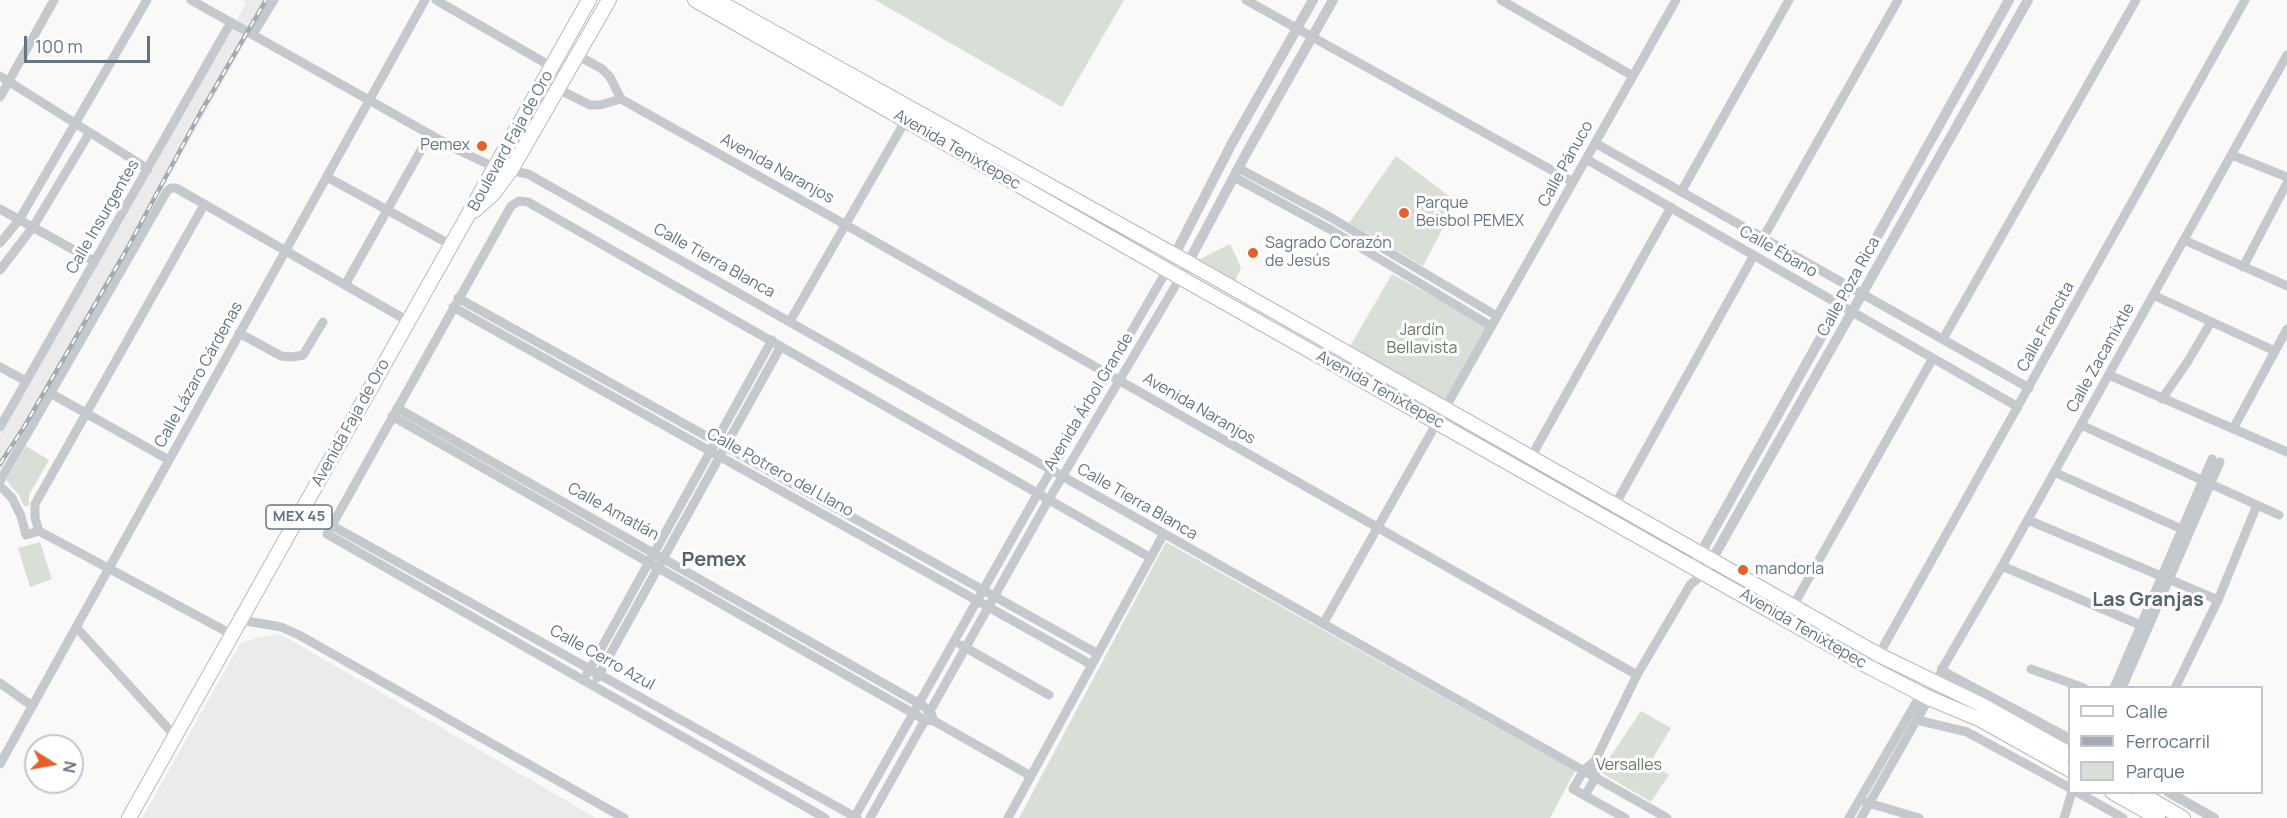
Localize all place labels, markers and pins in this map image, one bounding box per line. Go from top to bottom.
place label: Pemex [420,136,470,156]
marker: Pemex [475,139,489,153]
place label: Parque Beisbol PEMEX [1416,194,1524,232]
marker: Parque Beisbol PEMEX [1397,206,1411,220]
place label: Sagrado Corazón de Jesús [1265,234,1392,272]
marker: Sagrado Corazón de Jesús [1246,246,1260,260]
place label: mandorla [1755,560,1824,580]
marker: mandorla [1736,563,1750,577]

